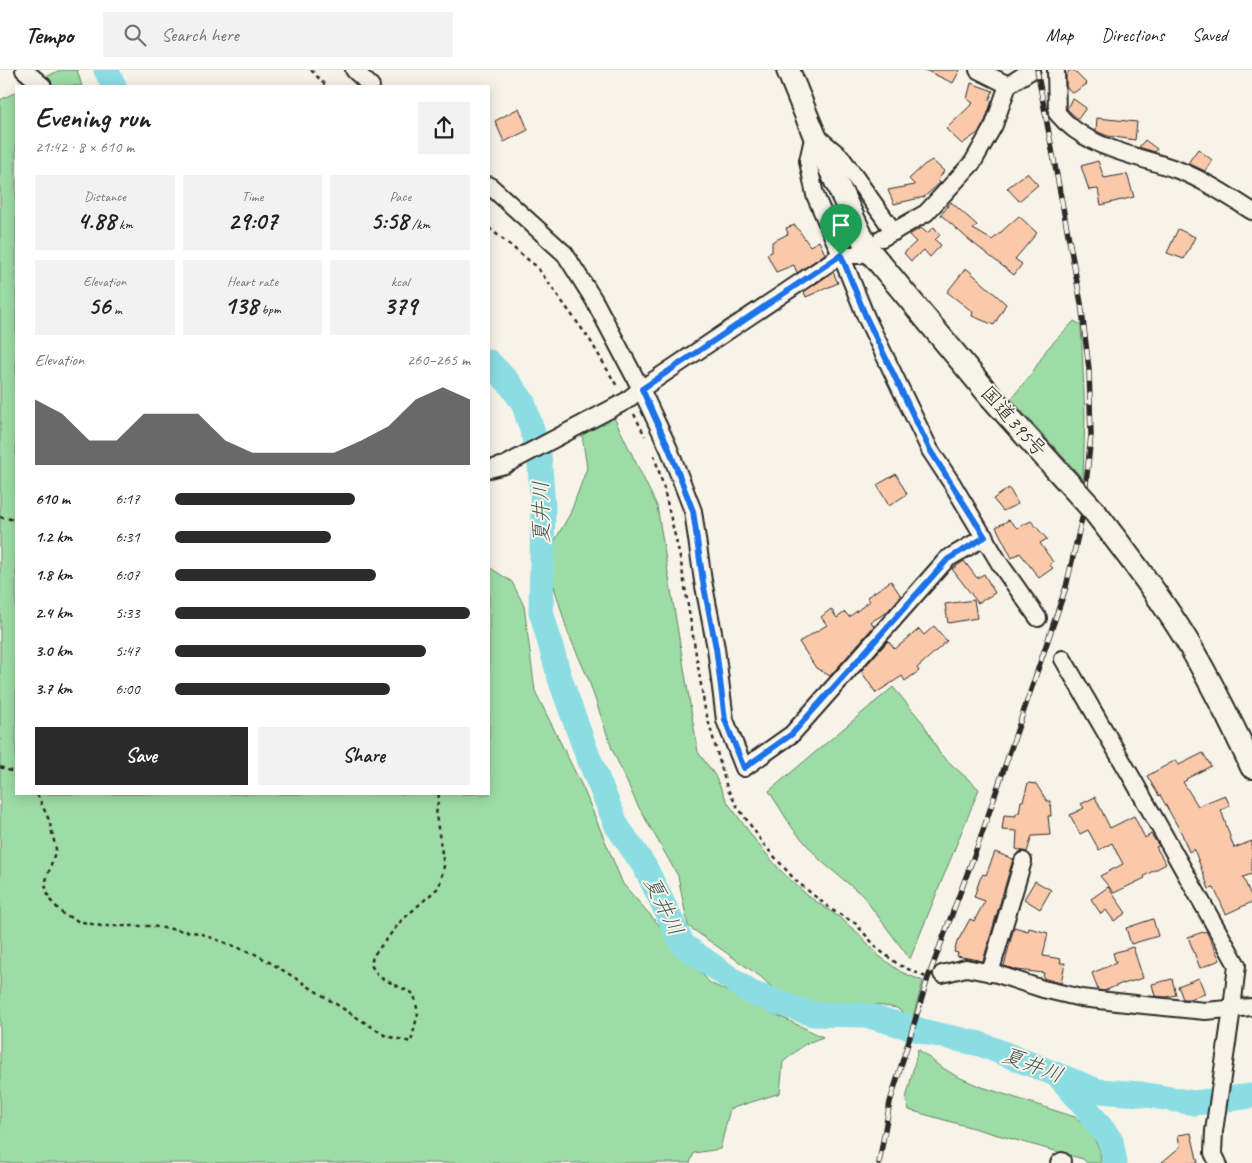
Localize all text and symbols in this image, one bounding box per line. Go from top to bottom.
search box [103,12,453,57]
text: Tempo [25,20,73,50]
icon: search [121,21,149,49]
text: Search here [161,23,239,47]
text: Map [1046,24,1073,46]
text: Directions [1101,24,1164,46]
text: Saved [1192,24,1227,46]
text: Evening run [35,100,150,135]
button: share [418,102,470,154]
text: 21:42 · 8 × 610 m [35,137,134,157]
text: Distance [84,188,126,205]
text: Time [242,188,263,205]
text: Pace [389,188,411,205]
pin [820,204,862,255]
text: 4.88 [77,205,116,237]
text: 29:07 [228,205,277,237]
text: 5:58 [370,205,408,237]
icon: arrive [827,211,855,239]
text: km [116,216,133,233]
text: /km [408,216,430,233]
text: Elevation [83,273,126,290]
text: Heart rate [227,273,278,290]
text: kcal [391,273,409,290]
text: 56 [88,290,111,322]
text: 138 [224,290,258,322]
text: 379 [383,290,417,322]
text: m [111,301,122,318]
text: bpm [258,301,281,318]
text: Elevation [35,350,84,370]
text: 260–265 m [407,350,470,370]
street label: 国道395号 [975,381,1052,462]
water label: 夏井川 [527,480,555,544]
text: 610 m [35,489,70,509]
text: 6:17 [115,489,140,509]
text: 1.2 km [35,527,72,547]
text: 6:31 [115,527,140,547]
text: 1.8 km [35,565,72,585]
text: 6:07 [115,565,140,585]
text: 2.4 km [35,603,72,623]
text: 5:33 [115,603,140,623]
text: 3.0 km [35,641,72,661]
text: 5:47 [115,641,140,661]
text: 3.7 km [35,679,72,699]
text: 6:00 [115,679,140,699]
button: Save [35,727,248,785]
button: Share [258,727,470,785]
water label: 夏井川 [639,872,689,940]
water label: 夏井川 [999,1042,1067,1088]

